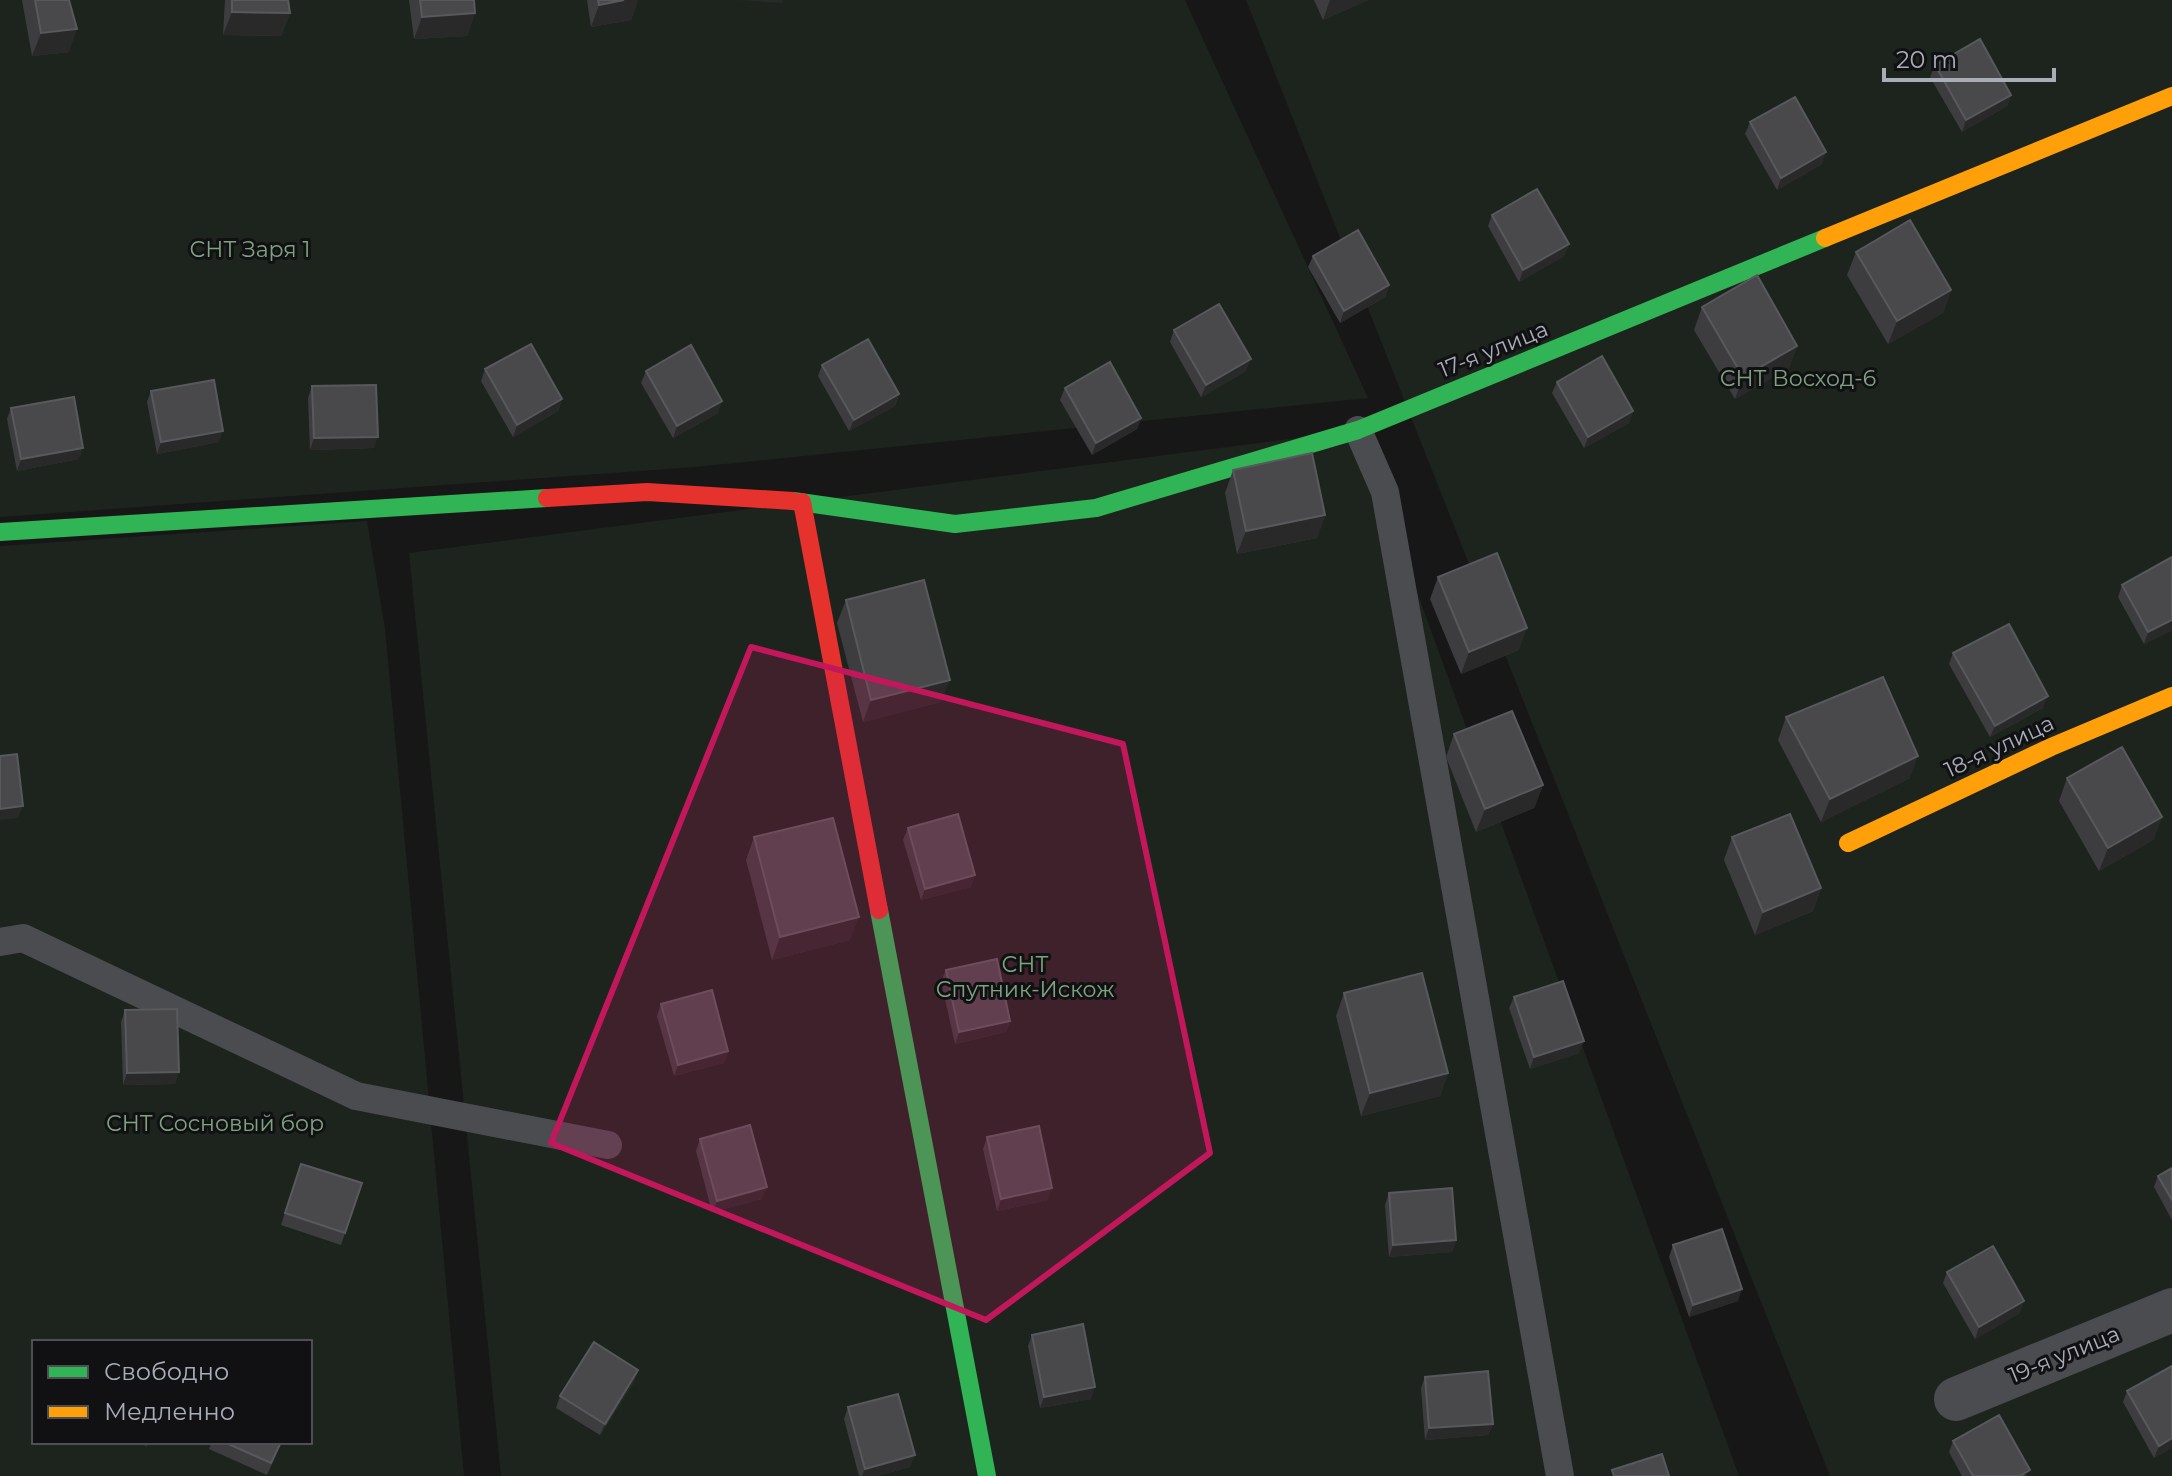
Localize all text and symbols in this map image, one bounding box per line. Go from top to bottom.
scale bar [1884,32,2054,82]
text: 20 m [1896,45,1957,74]
park label: СНТ Заря 1 [190,236,310,263]
street label: 17-я улица [1435,315,1552,384]
park label: СНТ Восход-6 [1720,365,1876,392]
street label: 18-я улица [1940,709,2058,784]
park label: СНТ Спутник-Искож [936,951,1114,1003]
park label: СНТ Сосновый бор [106,1110,324,1137]
street label: 19-я улица [2005,1320,2124,1389]
legend [32,1340,312,1444]
text: Свободно [104,1357,229,1386]
text: Медленно [104,1397,235,1426]

